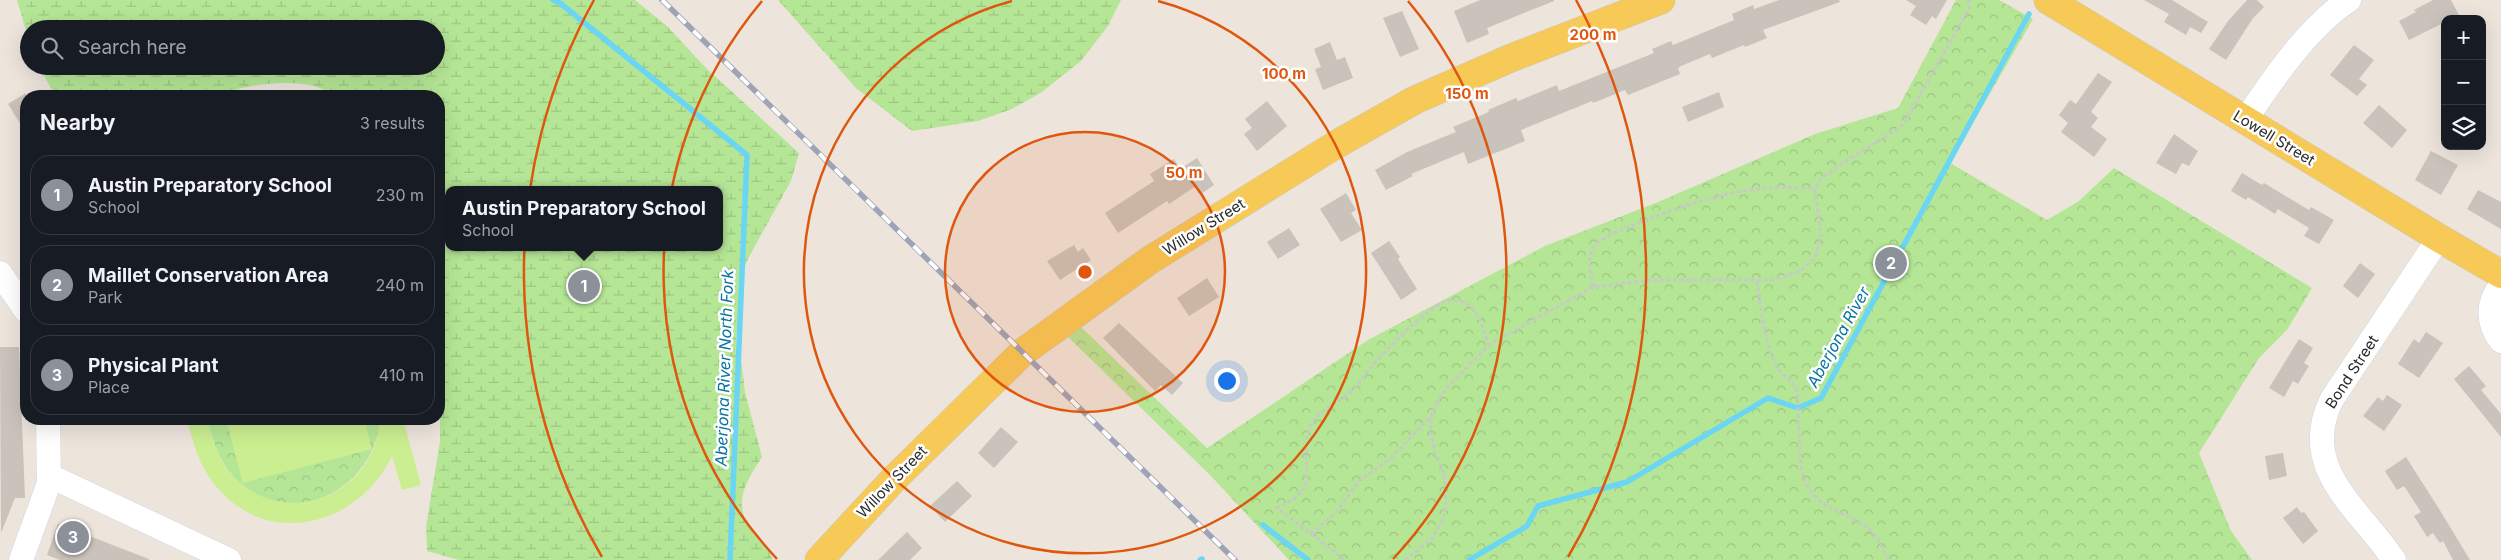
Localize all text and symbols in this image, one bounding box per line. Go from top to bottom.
map controls [2441,15,2486,150]
button: + [2441,15,2486,60]
search box [20,20,445,75]
text: 200 m [1570,25,1616,44]
icon: search [38,34,66,62]
text: Search here [78,36,187,59]
button: − [2441,60,2486,105]
text: 100 m [1262,64,1306,83]
text: 150 m [1445,84,1489,103]
button: layers [2441,105,2486,150]
street label: Lowell Street [2230,106,2319,169]
text: Nearby [40,110,115,135]
text: 3 results [360,113,425,133]
text: 50 m [1166,163,1202,182]
text: Austin Preparatory School [88,174,332,197]
text: 1 [54,185,60,205]
text: 230 m [376,185,424,205]
popup [445,186,723,251]
street label: Willow Street [1159,194,1248,259]
text: School [88,197,140,217]
text: Austin Preparatory School [462,197,706,220]
text: School [462,220,514,240]
pin: 2 [1875,244,1907,282]
centre of rings [1076,263,1094,281]
text: Maillet Conservation Area [88,264,329,287]
pin: 1 [568,267,600,305]
water label: Aberjona River North Fork [711,269,737,468]
text: 2 [52,275,62,295]
text: 240 m [376,275,424,295]
water label: Aberjona River [1802,282,1874,392]
text: Park [88,287,122,307]
street label: Bond Street [2321,332,2382,412]
text: Physical Plant [88,354,218,377]
text: 3 [52,365,62,385]
text: 410 m [379,365,424,385]
your location [1214,368,1240,394]
text: Place [88,377,130,397]
street label: Willow Street [852,441,931,522]
pin: 3 [57,518,89,556]

